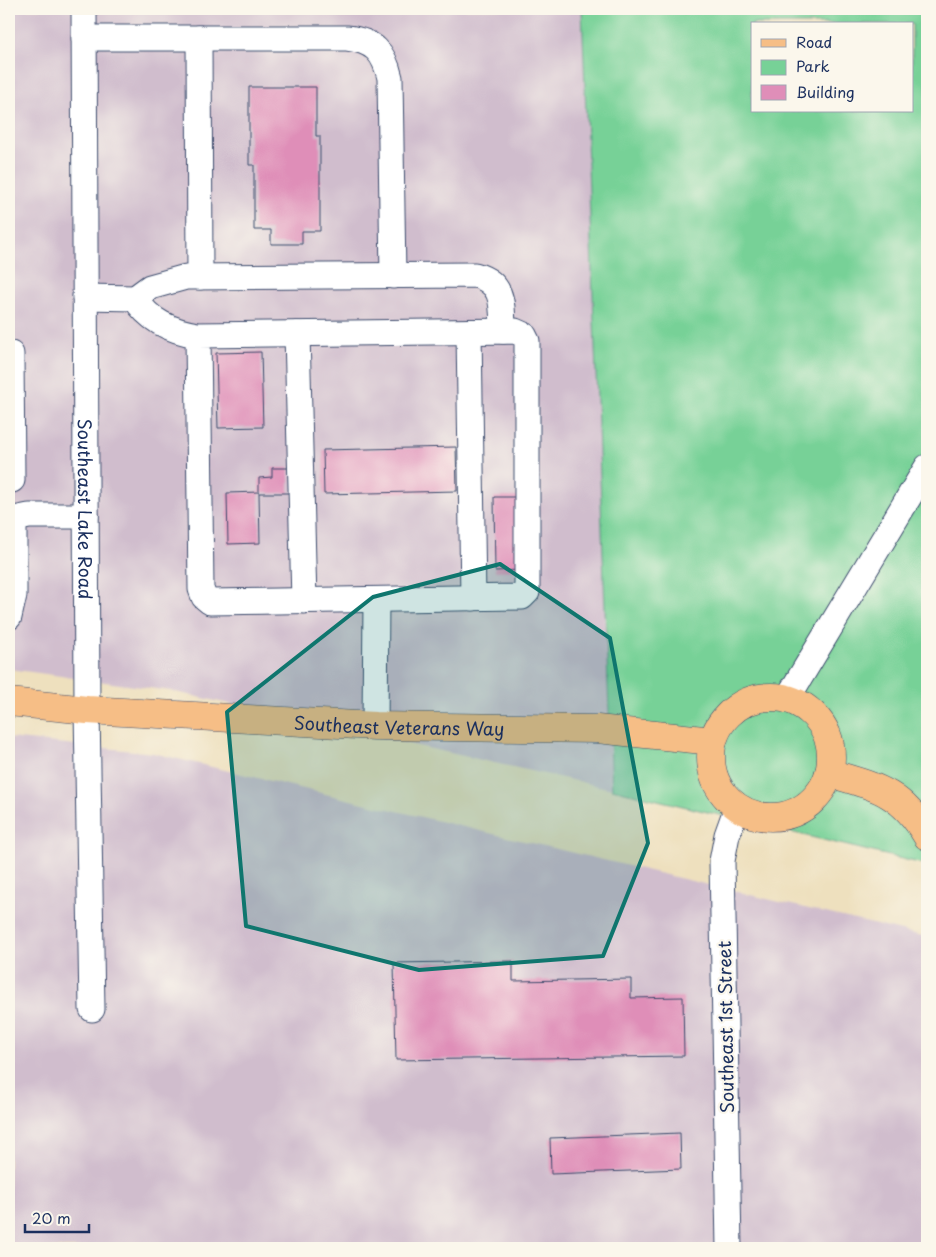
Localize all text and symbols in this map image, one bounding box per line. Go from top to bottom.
legend [751,22,914,112]
text: Road [796,30,832,53]
text: Park [796,54,830,77]
text: Building [796,80,855,103]
street label: Southeast Lake Road [72,419,100,599]
street label: Southeast Veterans Way [293,708,505,741]
street label: Southeast 1st Street [710,941,740,1113]
scale bar [25,1202,89,1234]
text: 20 m [32,1206,71,1229]

